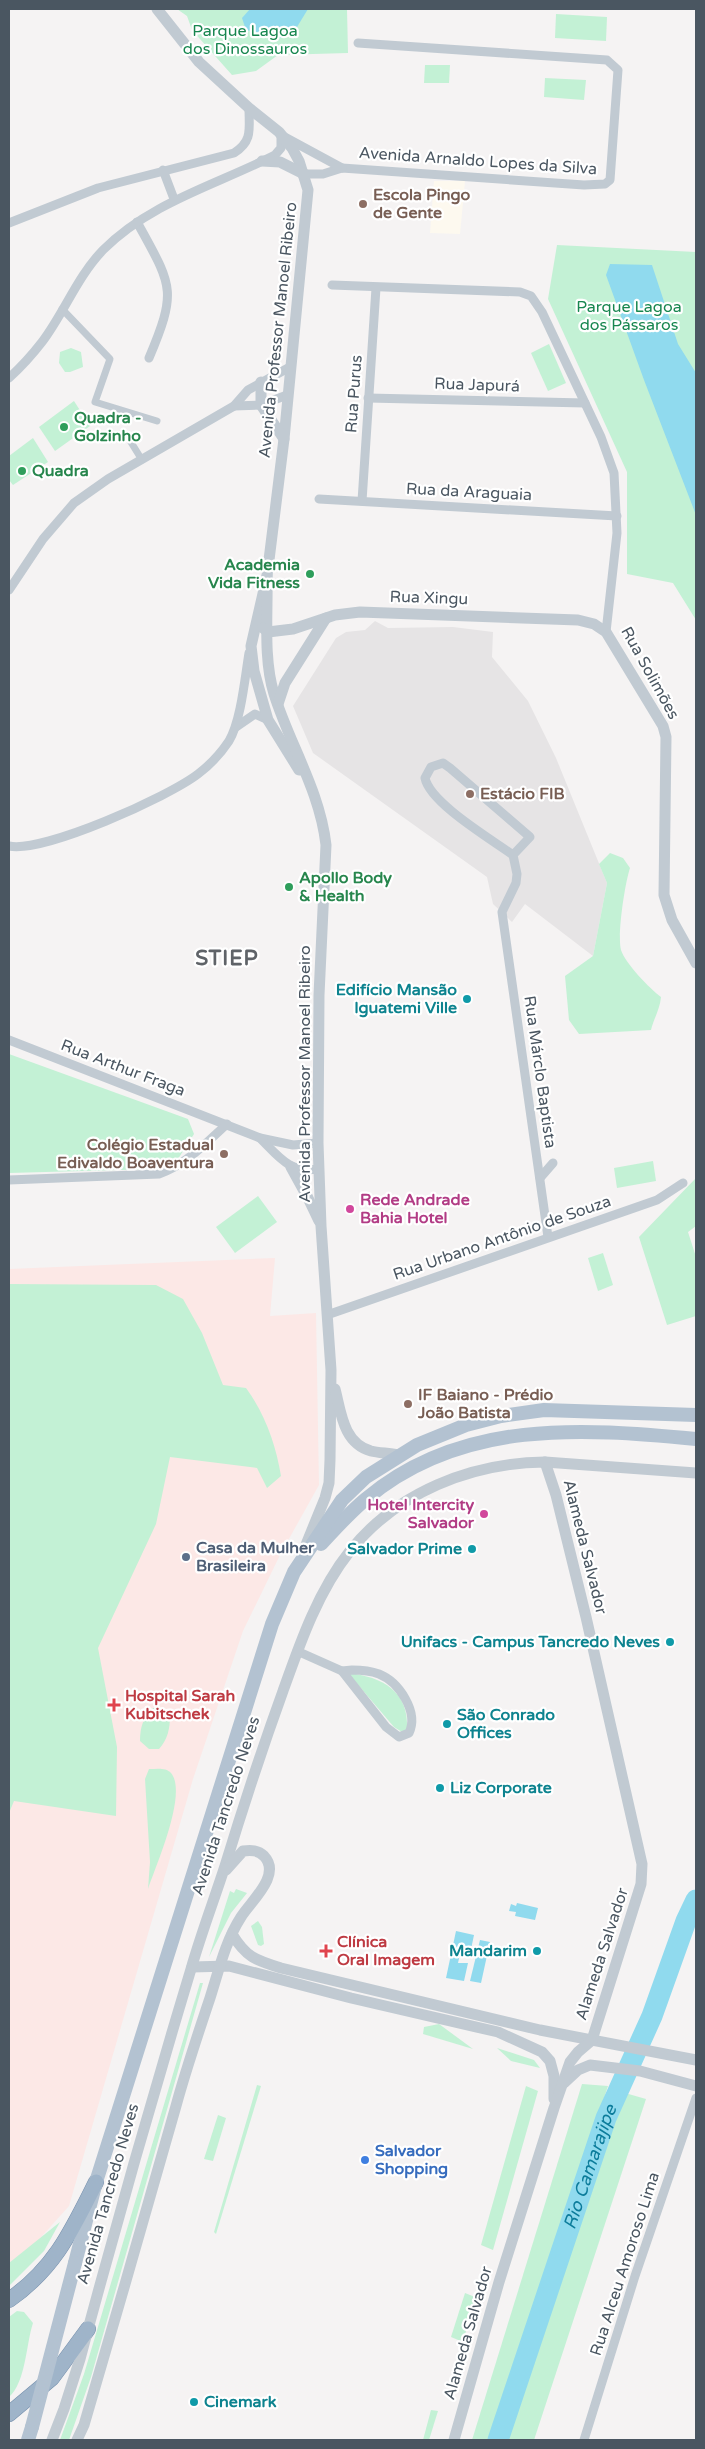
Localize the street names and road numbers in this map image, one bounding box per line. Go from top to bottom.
street label: Avenida Arnaldo Lopes da Silva [358,143,598,179]
street label: Avenida Professor Manoel Ribeiro [255,201,301,459]
street label: Rua Purus [341,354,367,434]
street label: Rua Japurá [434,374,520,396]
street label: Rua da Araguaia [405,479,533,505]
street label: Rua Xingu [389,587,469,609]
street label: Rua Solimões [616,623,684,723]
street label: Avenida Professor Manoel Ribeiro [295,945,315,1203]
street label: Rua Márclo Baptista [519,994,561,1150]
street label: Rua Arthur Fraga [58,1035,188,1101]
street label: Rua Urbano Antônio de Souza [390,1191,614,1285]
street label: Alameda Salvador [559,1478,612,1617]
street label: Avenida Tancredo Neves [188,1714,264,1898]
street label: Alameda Salvador [571,1884,633,2023]
street label: Avenida Tancredo Neves [73,2101,143,2287]
street label: Rua Alceu Amoroso Lima [586,2170,664,2358]
street label: Alameda Salvador [439,2263,497,2402]

